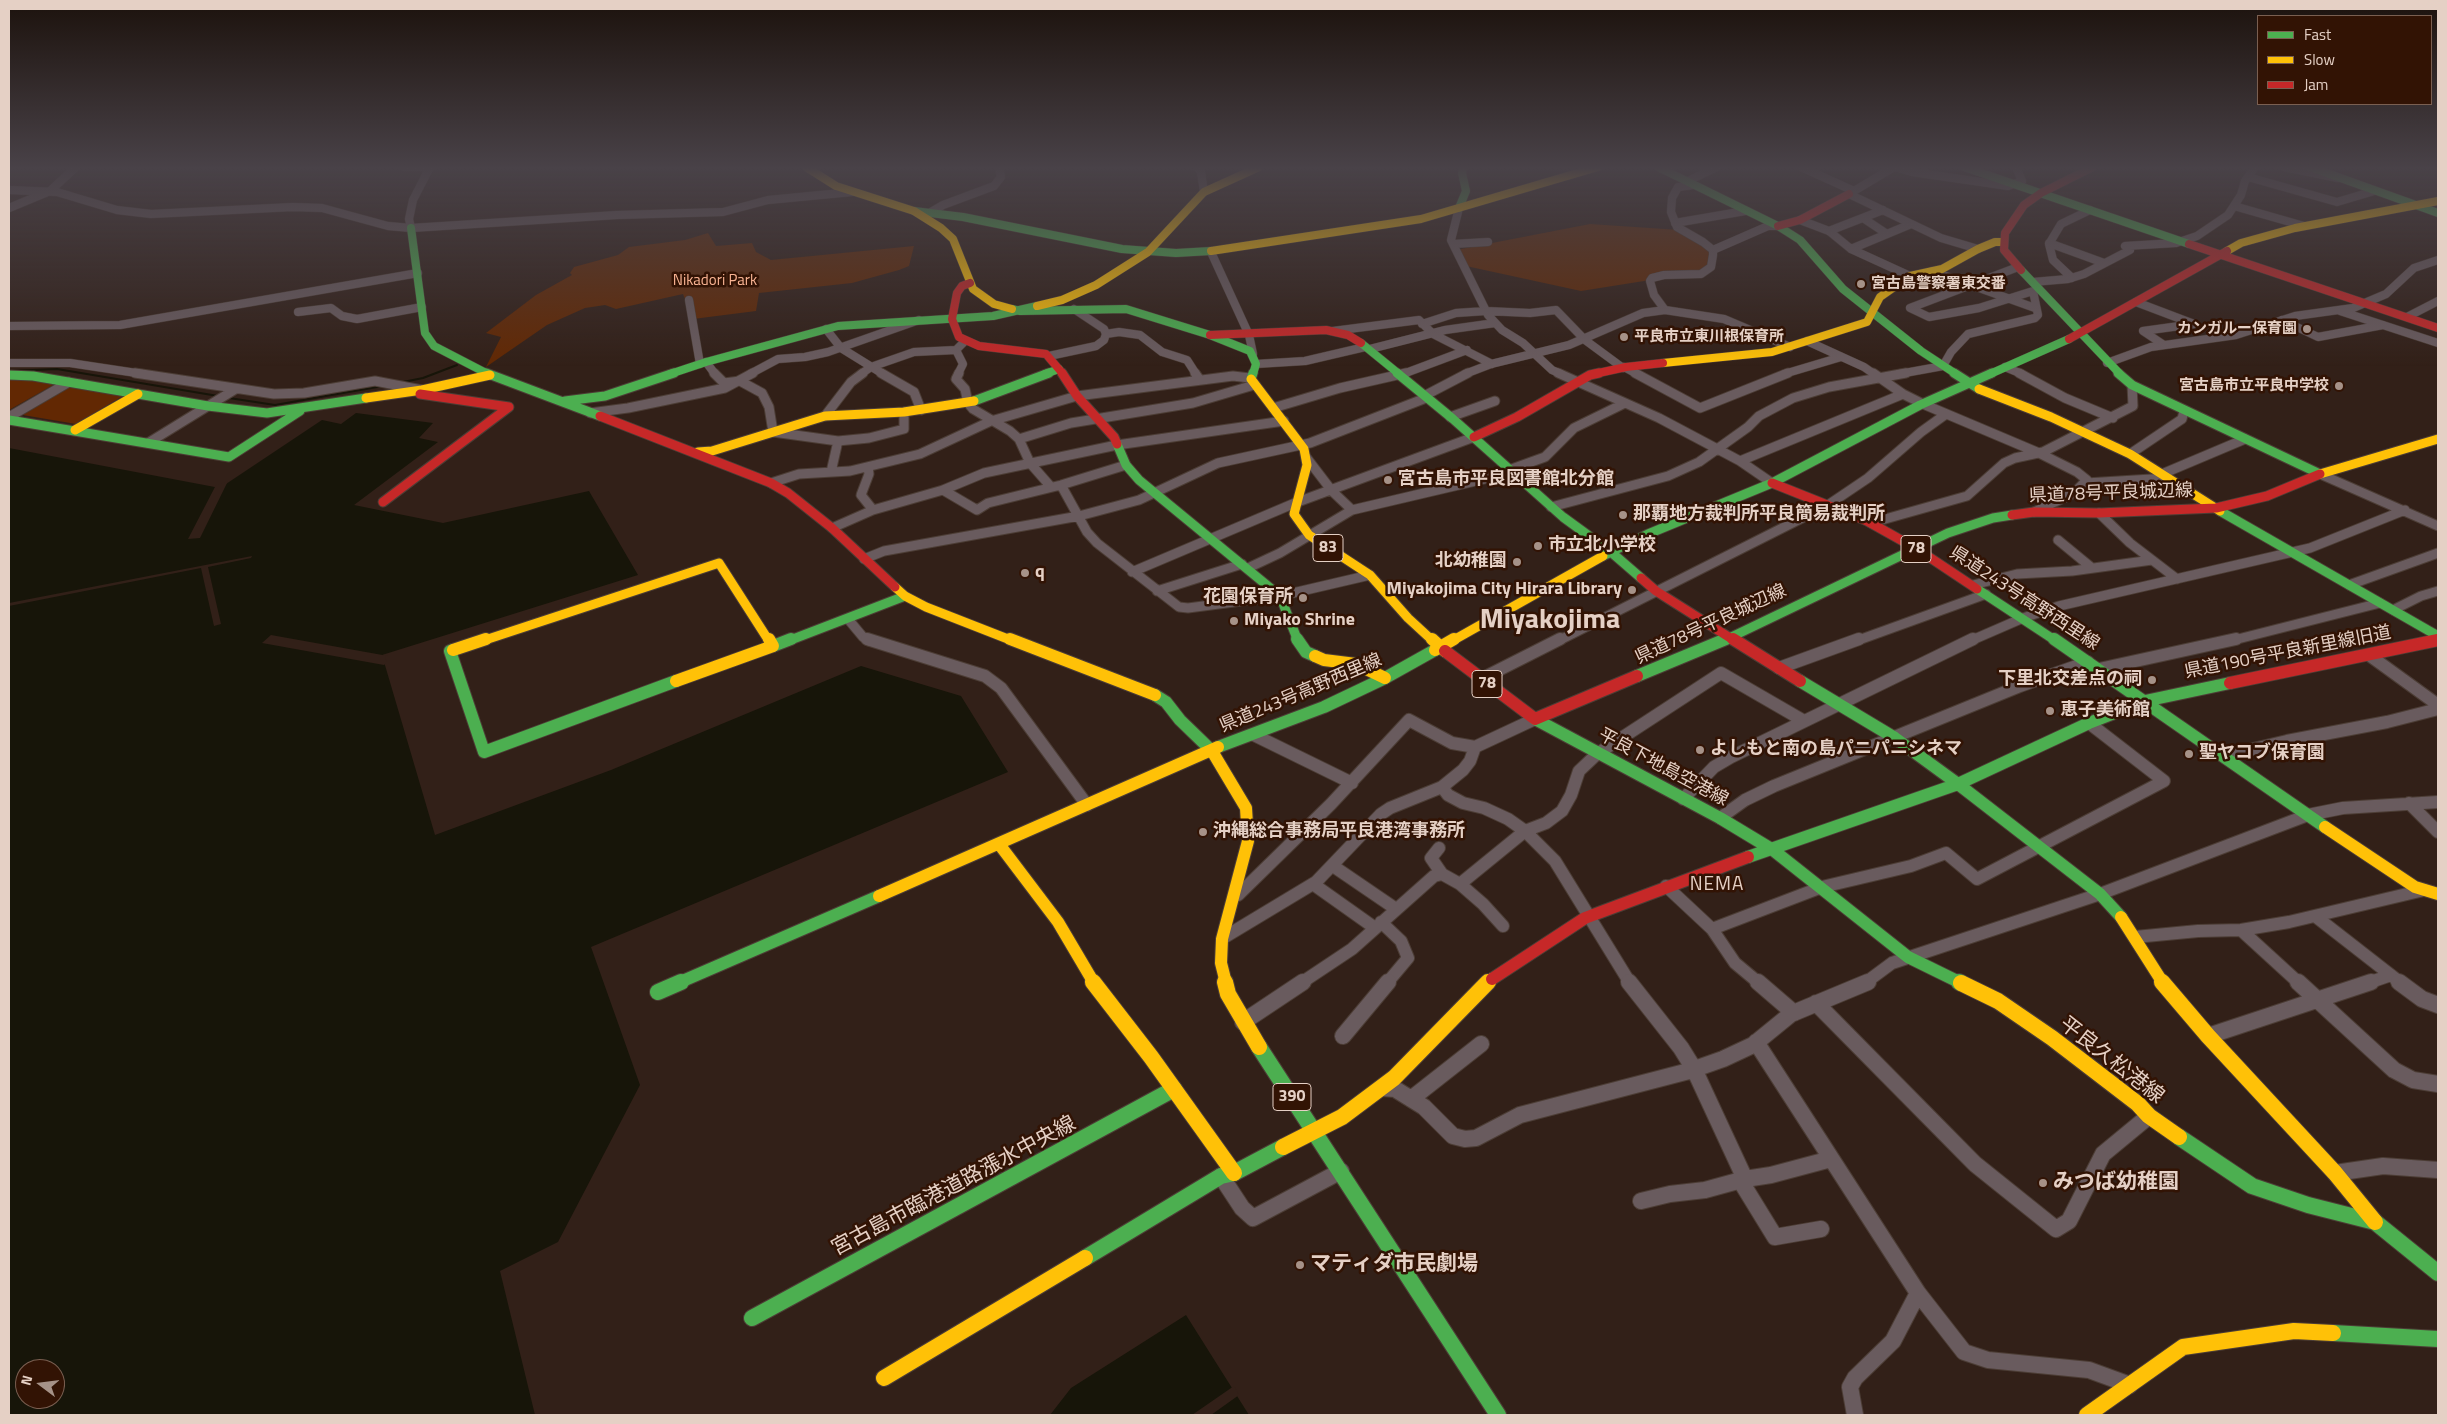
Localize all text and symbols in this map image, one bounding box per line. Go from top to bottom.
legend [2257,15,2432,105]
text: Fast [2304,23,2331,46]
text: Slow [2304,48,2335,71]
text: Jam [2304,73,2328,96]
park label: Nikadori Park [673,272,757,290]
place label: 宮古島警察署東交番 [1871,275,2006,293]
marker: 宮古島警察署東交番 [1855,278,1867,290]
place label: カンガルー保育園 [2177,320,2297,338]
marker: カンガルー保育園 [2301,323,2313,335]
place label: 平良市立東川根保育所 [1634,328,1784,346]
marker: 平良市立東川根保育所 [1618,331,1630,343]
place label: 宮古島市立平良中学校 [2179,377,2329,395]
marker: 宮古島市立平良中学校 [2333,380,2345,392]
place label: 宮古島市平良図書館北分館 [1398,469,1614,491]
marker: 宮古島市平良図書館北分館 [1382,474,1394,486]
street label: 県道78号平良城辺線 [2029,480,2193,508]
place label: 那覇地方裁判所平良簡易裁判所 [1633,504,1885,526]
marker: 那覇地方裁判所平良簡易裁判所 [1617,509,1629,521]
road number: 83 [1313,534,1343,562]
place label: 市立北小学校 [1548,535,1656,557]
road number: 78 [1901,536,1931,562]
marker: 市立北小学校 [1532,540,1544,552]
street label: 県道243号高野西里線 [1945,542,2103,656]
place label: 北幼稚園 [1435,551,1507,573]
marker: 北幼稚園 [1511,556,1523,568]
place label: q [1035,562,1045,584]
marker: q [1019,567,1031,579]
place label: Miyakojima City Hirara Library [1387,579,1622,601]
street label: 県道78号平良城辺線 [1632,581,1790,669]
marker: Miyakojima City Hirara Library [1626,584,1638,596]
place label: 花園保育所 [1203,587,1293,609]
marker: 花園保育所 [1297,592,1309,604]
district label: Miyakojima [1480,604,1620,638]
place label: Miyako Shrine [1244,610,1355,632]
marker: Miyako Shrine [1228,615,1240,627]
street label: 県道190号平良新里線旧道 [2183,622,2393,684]
street label: 県道243号高野西里線 [1217,650,1385,738]
place label: 下里北交差点の祠 [1998,669,2142,691]
road number: 78 [1472,671,1502,698]
marker: 下里北交差点の祠 [2146,674,2158,686]
place label: 恵子美術館 [2060,700,2150,722]
marker: 恵子美術館 [2044,705,2056,717]
street label: 平良下地島空港線 [1594,725,1732,811]
place label: よしもと南の島パニパニシネマ [1710,739,1962,761]
place label: 聖ヤコブ保育園 [2199,743,2325,765]
marker: よしもと南の島パニパニシネマ [1694,744,1706,756]
marker: 聖ヤコブ保育園 [2183,748,2195,760]
place label: 沖縄総合事務局平良港湾事務所 [1213,821,1465,843]
marker: 沖縄総合事務局平良港湾事務所 [1197,826,1209,838]
district label: NEMA [1689,874,1745,896]
street label: 平良久松港線 [2054,1012,2168,1110]
road number: 390 [1273,1084,1311,1110]
street label: 宮古島市臨港道路漲水中央線 [828,1112,1080,1262]
place label: みつば幼稚園 [2053,1170,2179,1196]
marker: みつば幼稚園 [2037,1177,2049,1189]
place label: マティダ市民劇場 [1310,1252,1478,1278]
marker: マティダ市民劇場 [1294,1259,1306,1271]
north arrow [15,1359,65,1409]
text: N [15,1373,37,1388]

